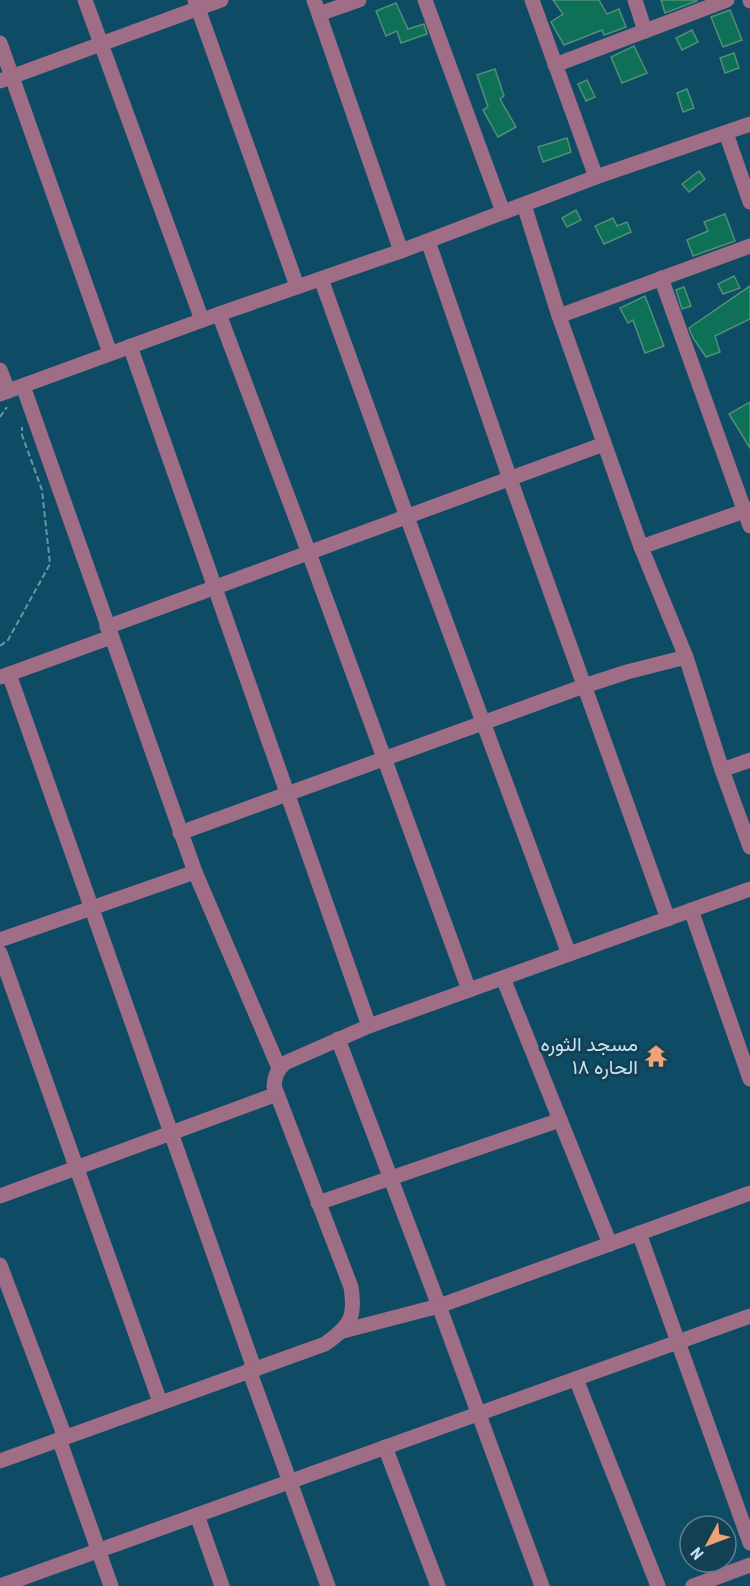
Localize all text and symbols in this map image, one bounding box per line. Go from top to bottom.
place label: مسجد الثوره الحاره ١٨ [541,1032,638,1080]
temple icon: مسجد الثوره الحاره ١٨ [643,1043,669,1069]
north arrow [678,1514,738,1574]
text: N [687,1544,707,1563]

